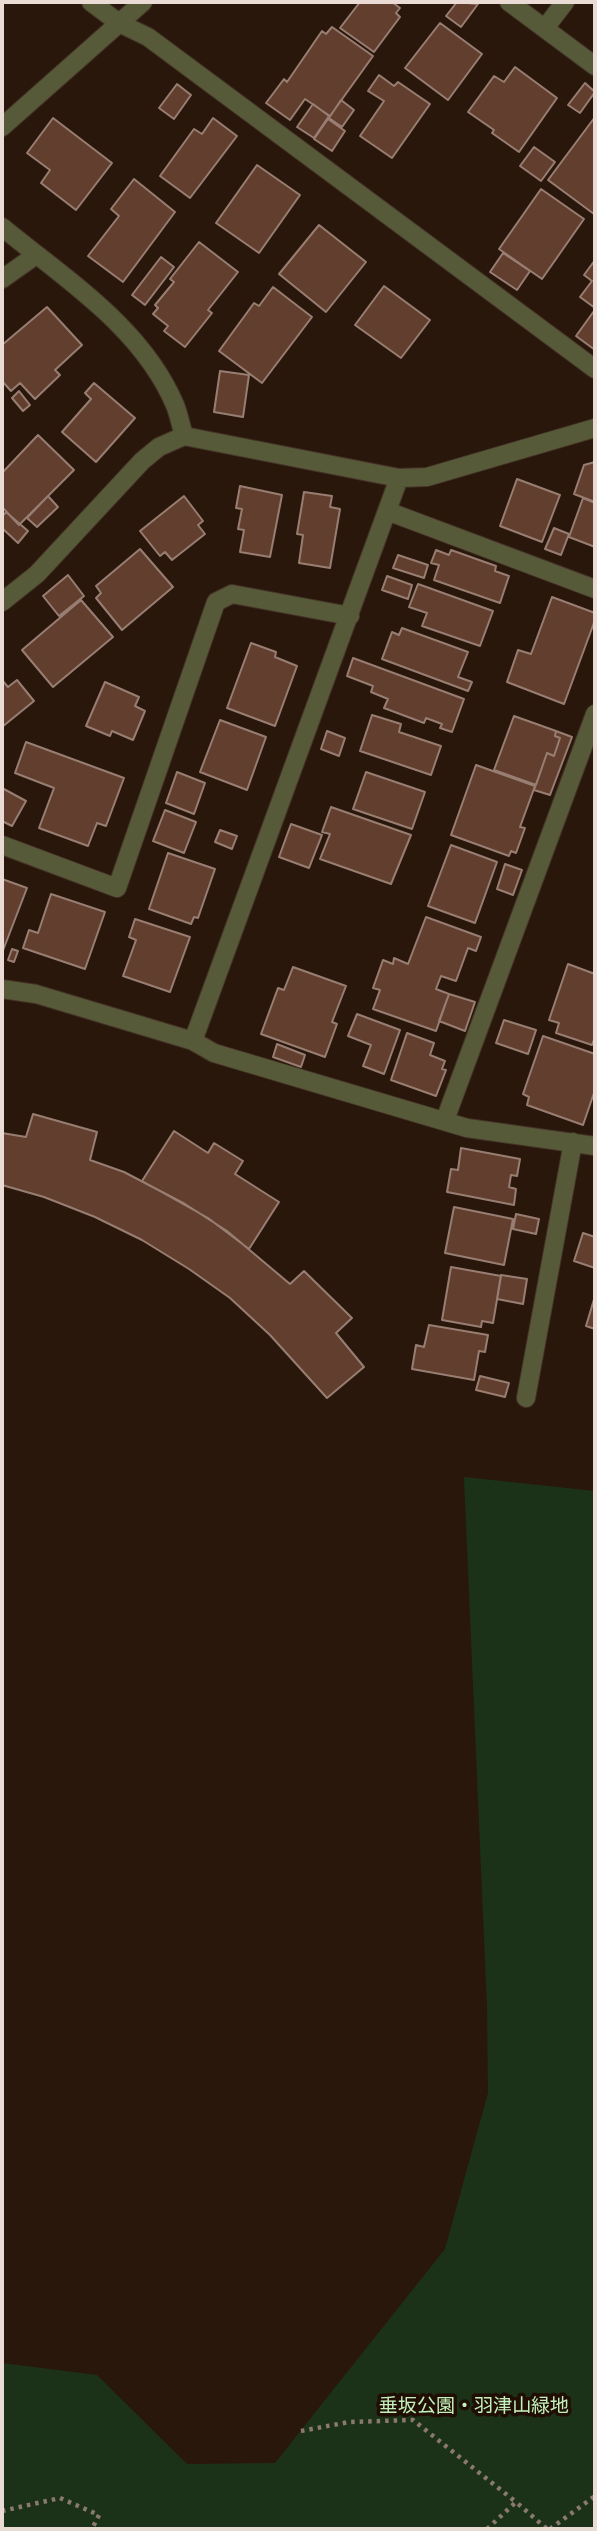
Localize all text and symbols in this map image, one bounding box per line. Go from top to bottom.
park label: 垂坂公園・羽津山緑地 [379,2396,569,2418]

